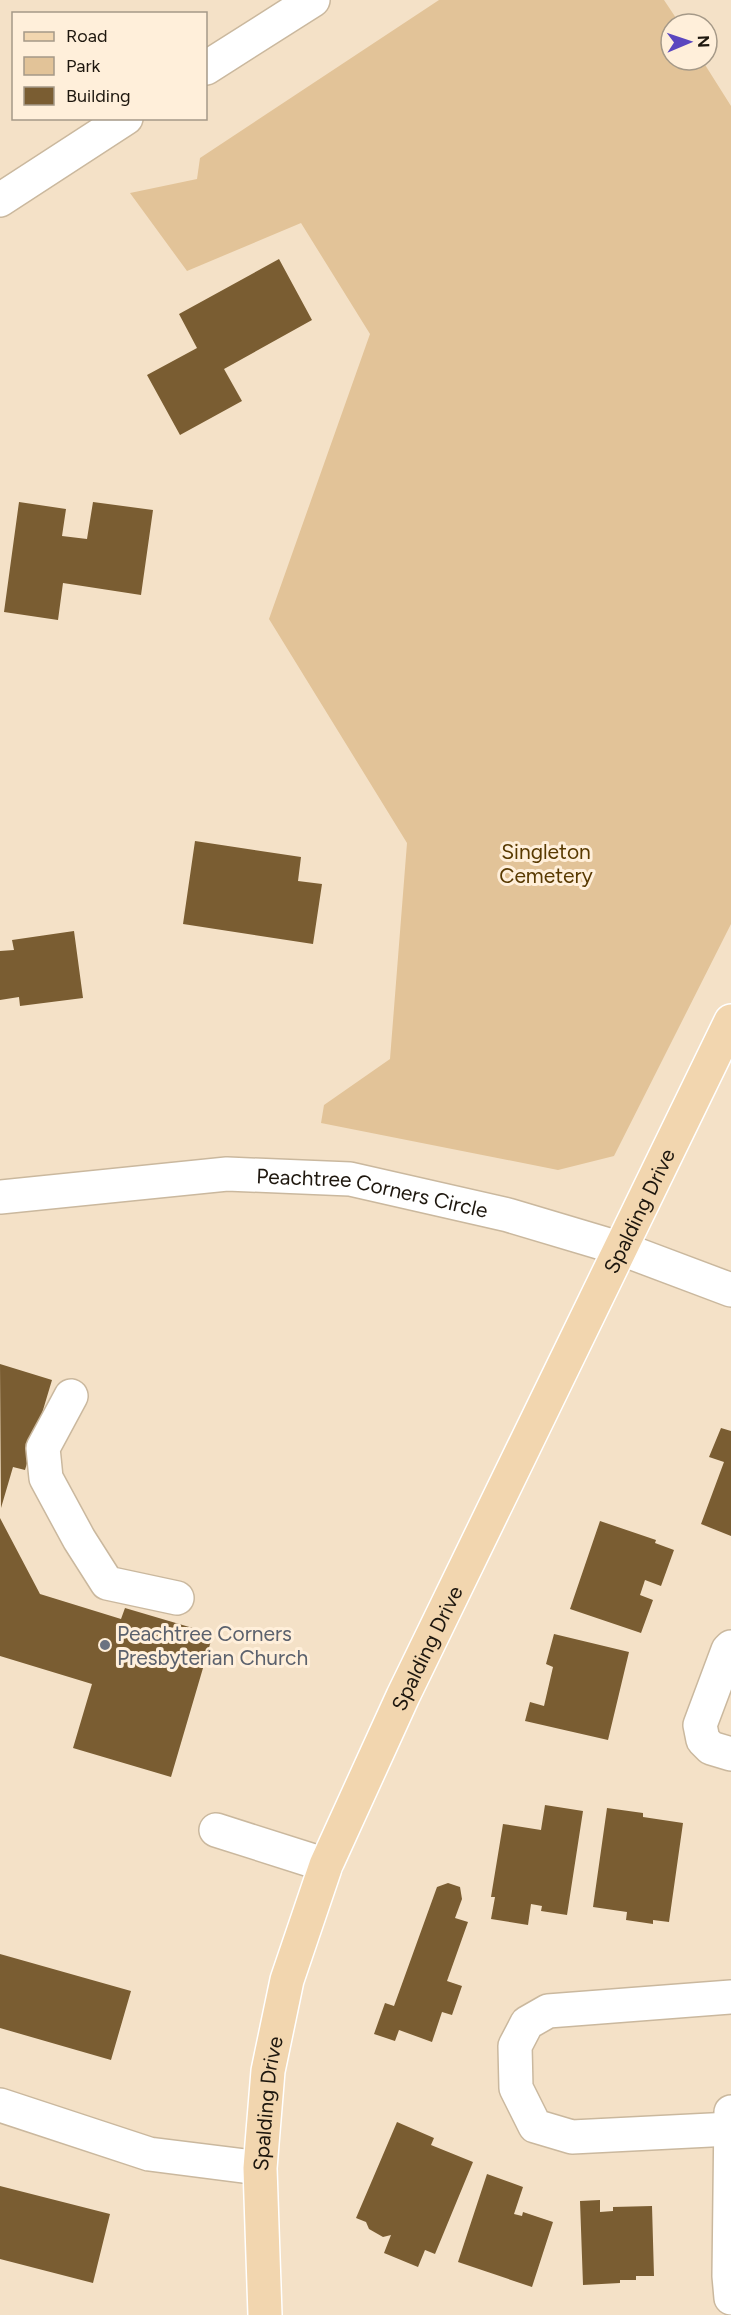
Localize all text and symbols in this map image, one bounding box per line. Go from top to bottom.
legend [12,12,207,120]
north arrow [659,12,719,72]
text: Road [66,25,107,47]
text: N [694,35,713,48]
text: Park [66,55,101,77]
text: Building [66,85,131,107]
park label: Singleton Cemetery [499,839,593,888]
street label: Spalding Drive [598,1144,680,1277]
street label: Peachtree Corners Circle [256,1163,490,1223]
street label: Spalding Drive [386,1581,467,1714]
place label: Peachtree Corners Presbyterian Church [117,1621,308,1670]
marker: Peachtree Corners Presbyterian Church [98,1638,112,1652]
street label: Spalding Drive [247,2034,287,2172]

